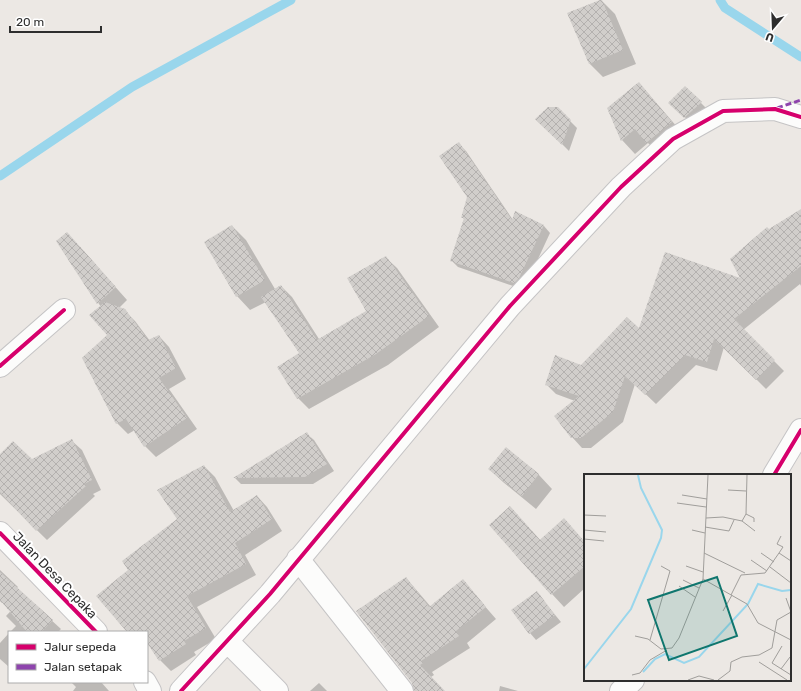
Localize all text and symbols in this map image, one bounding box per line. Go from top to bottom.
scale bar [10,8,101,34]
north arrow [753,8,793,48]
text: 20 m [16,15,44,29]
text: U [764,30,776,44]
inset map [584,474,791,681]
street label: Jalan Desa Cepaka [10,529,100,621]
legend [8,631,148,683]
text: Jalur sepeda [44,640,116,654]
text: Jalan setapak [44,660,123,674]

